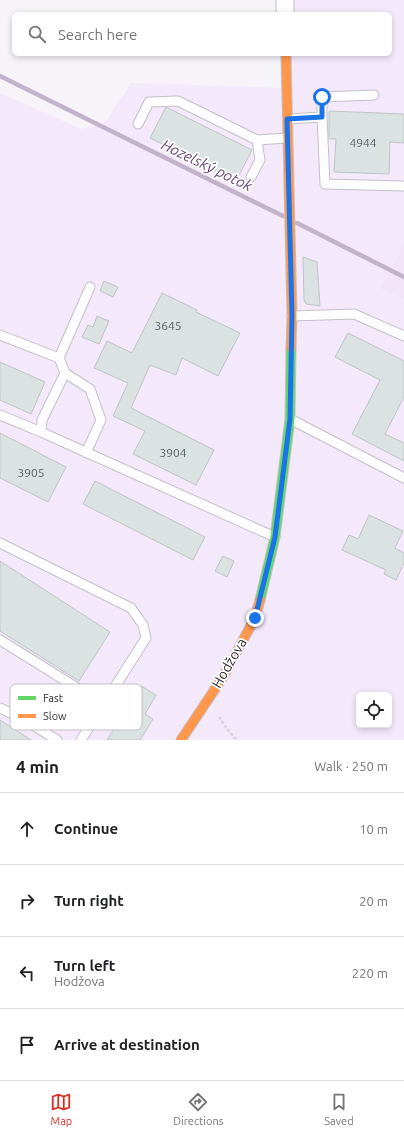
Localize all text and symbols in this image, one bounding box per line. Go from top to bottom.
search box [12,12,392,56]
icon: search [26,23,48,45]
text: Search here [58,26,137,43]
route start [313,88,331,106]
water label: Hozelský potok [159,136,256,194]
house number: 4944 [349,136,377,149]
house number: 3645 [154,319,182,332]
house number: 3904 [159,446,187,459]
house number: 3905 [17,466,45,479]
route end [246,609,264,627]
street label: Hodžova [208,635,250,691]
legend [10,684,142,730]
text: Fast [43,692,64,704]
map controls [356,692,392,728]
button: locate [356,692,392,728]
text: Slow [43,710,67,722]
text: 4 min [16,757,59,776]
text: Walk · 250 m [314,759,388,773]
icon: ahead [16,818,38,840]
text: Continue [54,820,118,837]
text: 10 m [359,822,388,836]
icon: right [16,890,38,912]
text: Turn right [54,892,124,909]
text: 20 m [359,894,388,908]
text: Turn left [54,957,115,974]
icon: left [16,962,38,984]
text: 220 m [352,966,388,980]
text: Hodžova [54,974,105,988]
icon: arrive [16,1034,38,1056]
text: Arrive at destination [54,1036,200,1053]
tab: Map [50,1091,72,1127]
tab: Directions [173,1091,224,1127]
tab: Saved [324,1091,354,1127]

